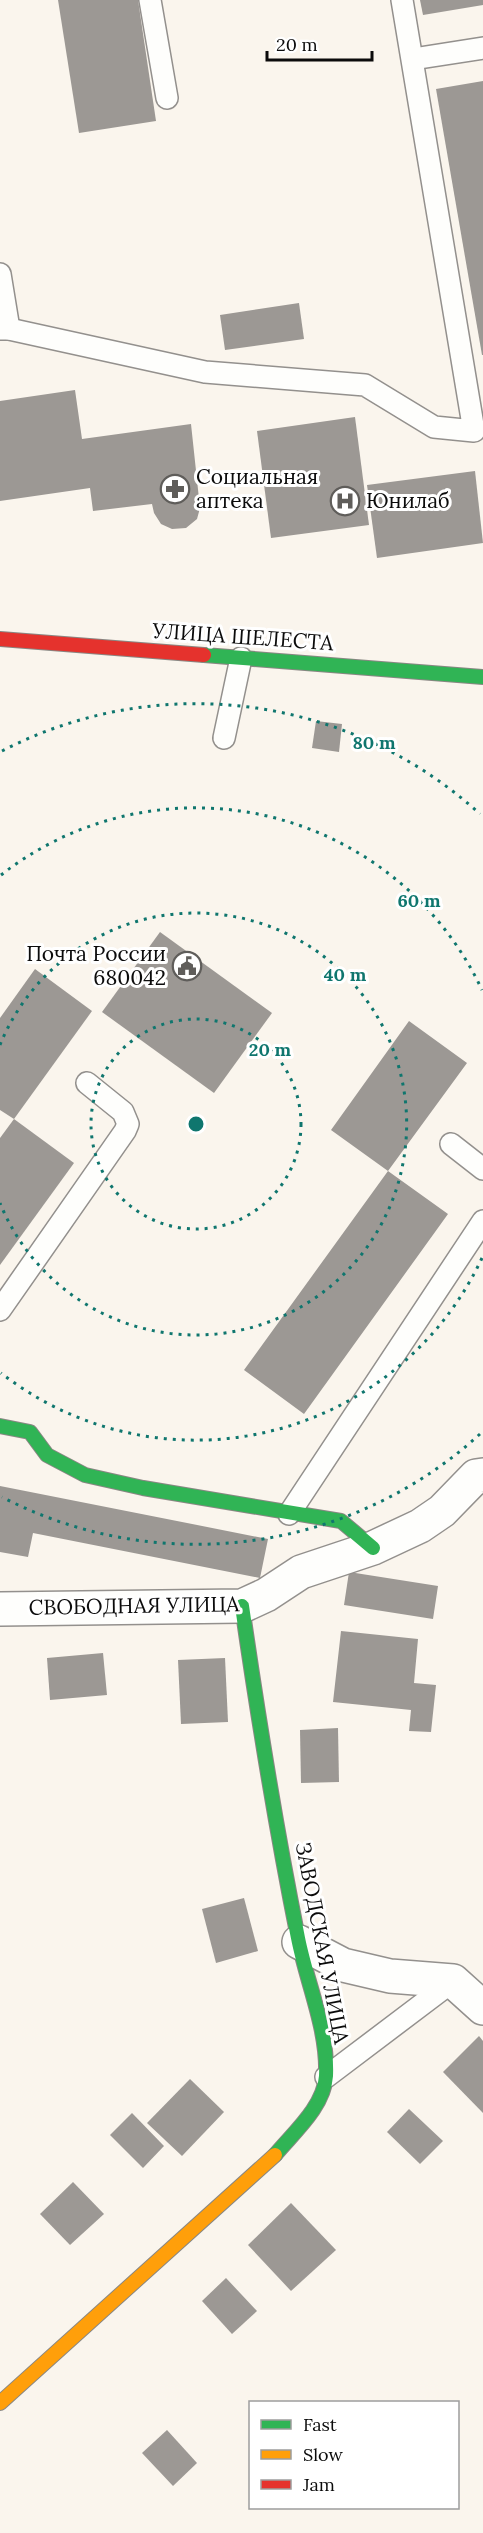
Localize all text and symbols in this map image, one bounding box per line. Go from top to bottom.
scale bar [267,24,372,62]
text: 20 m [276,33,318,56]
place label: Социальная аптека [196,463,318,514]
pharmacy icon: Социальная аптека [159,473,191,505]
hospital icon: Юнилаб [329,485,361,517]
place label: Юнилаб [366,487,450,514]
street label: УЛИЦА ШЕЛЕСТА [151,617,335,656]
text: 80 m [352,731,396,754]
text: 60 m [397,889,441,912]
place label: Почта России 680042 [26,940,166,991]
public building icon: Почта России 680042 [171,950,203,982]
text: 40 m [324,963,367,986]
text: 20 m [249,1038,292,1061]
centre of rings [186,1114,206,1134]
street label: СВОБОДНАЯ УЛИЦА [28,1590,240,1621]
street label: ЗАВОДСКАЯ УЛИЦА [290,1840,355,2047]
legend [249,2401,459,2509]
text: Fast [303,2413,337,2436]
text: Slow [303,2443,343,2466]
text: Jam [302,2473,335,2496]

